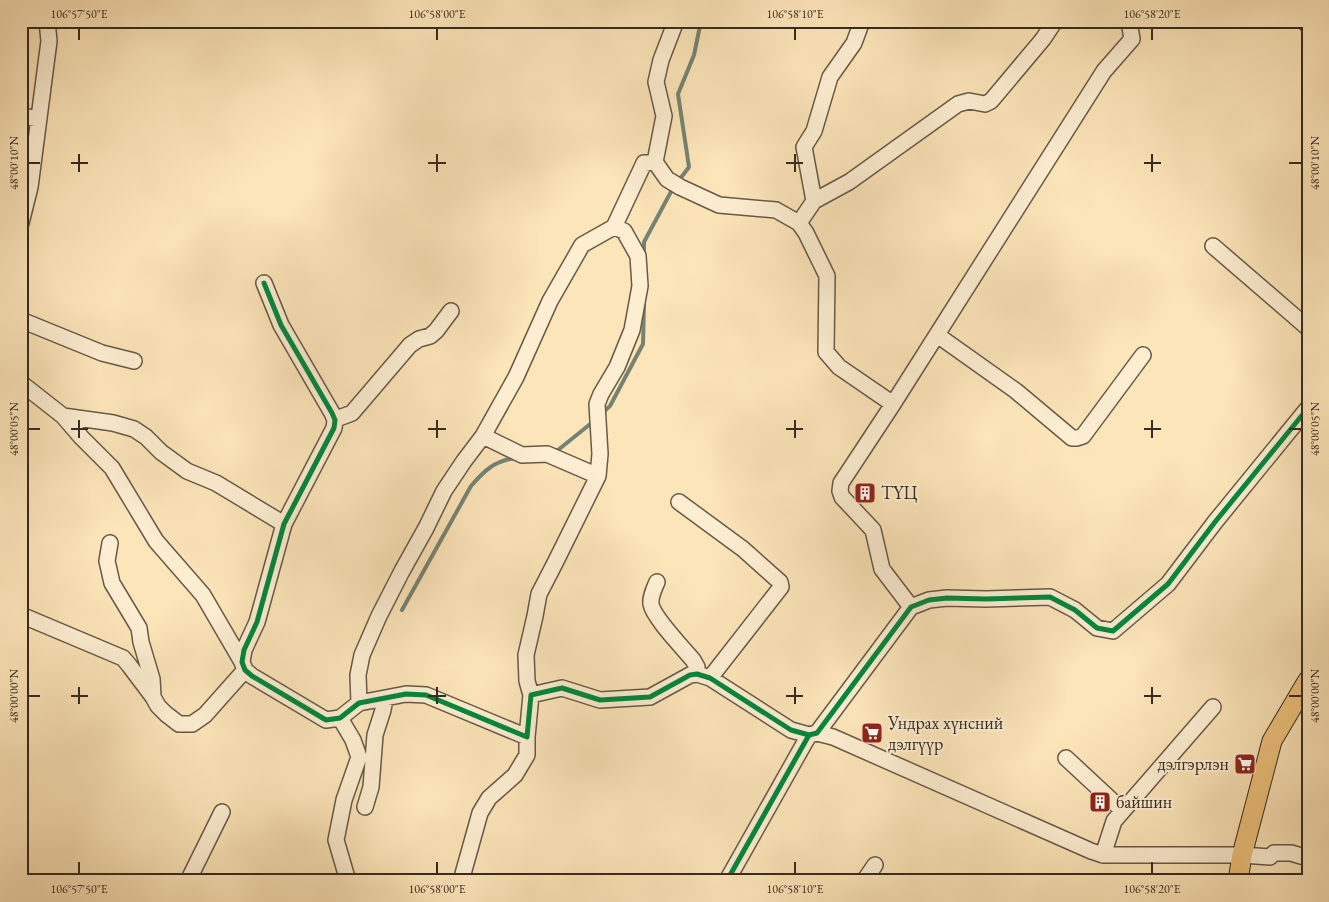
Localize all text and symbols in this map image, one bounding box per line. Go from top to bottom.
text: 106°57'50"E [51,6,108,22]
text: 106°58'00"E [409,6,466,22]
text: 106°58'10"E [767,6,824,22]
text: 106°58'20"E [1124,6,1181,22]
text: 48°00'10"N [6,136,22,190]
text: 48°00'10"N [1307,136,1323,190]
text: 48°00'05"N [6,402,22,456]
text: 48°00'05"N [1307,402,1323,456]
building icon: ТҮЦ [853,481,877,505]
place label: ТҮЦ [881,481,917,504]
text: 48°00'00"N [6,669,22,723]
text: 48°00'00"N [1307,669,1323,723]
place label: Ундрах хүнсний дэлгүүр [887,711,1004,755]
supermarket icon: Ундрах хүнсний дэлгүүр [860,721,884,745]
place label: дэлгэрлэн [1157,752,1229,775]
supermarket icon: дэлгэрлэн [1233,752,1257,776]
building icon: байшин [1088,790,1112,814]
place label: байшин [1116,790,1172,813]
text: 106°57'50"E [51,881,108,897]
text: 106°58'00"E [409,881,466,897]
text: 106°58'10"E [767,881,824,897]
text: 106°58'20"E [1124,881,1181,897]

